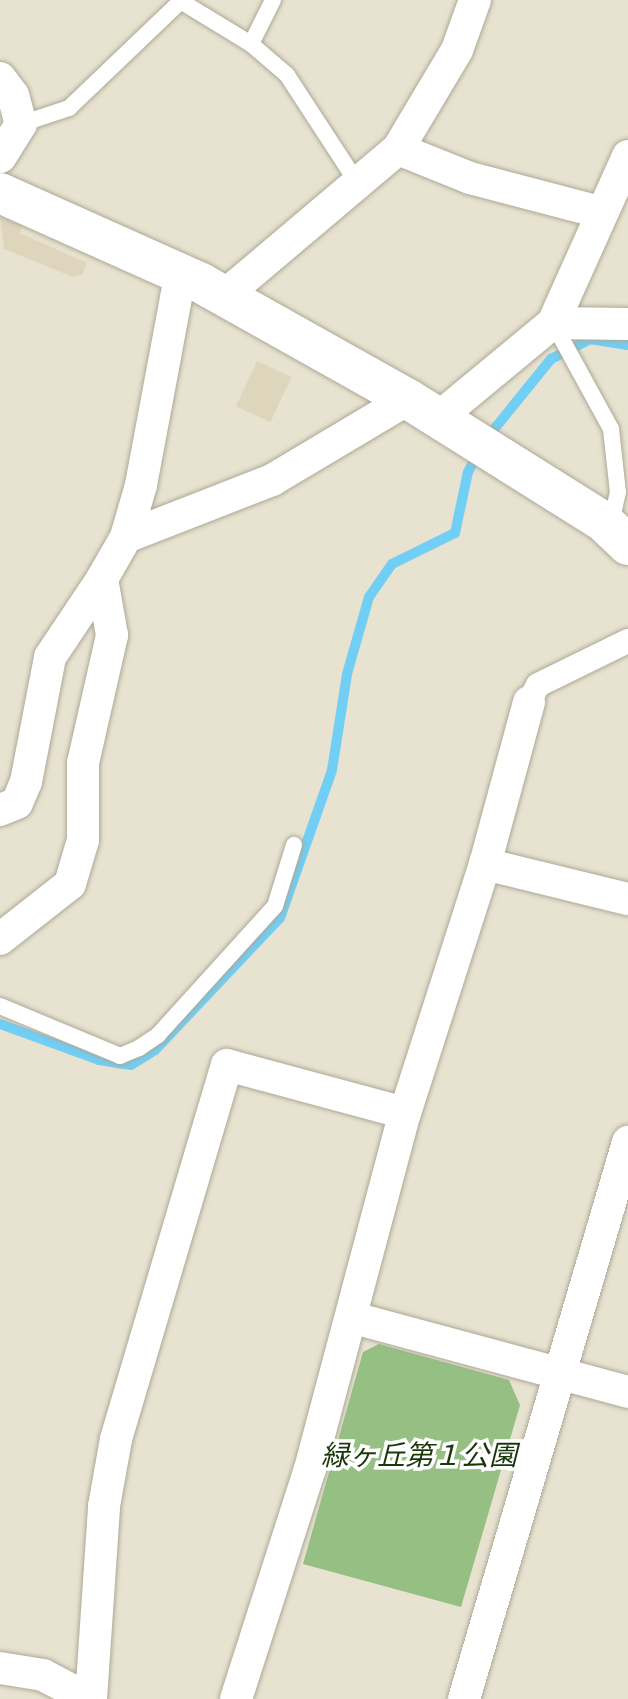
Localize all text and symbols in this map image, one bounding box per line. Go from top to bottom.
park label: 緑ヶ丘第１公園 [321,1439,517,1473]

